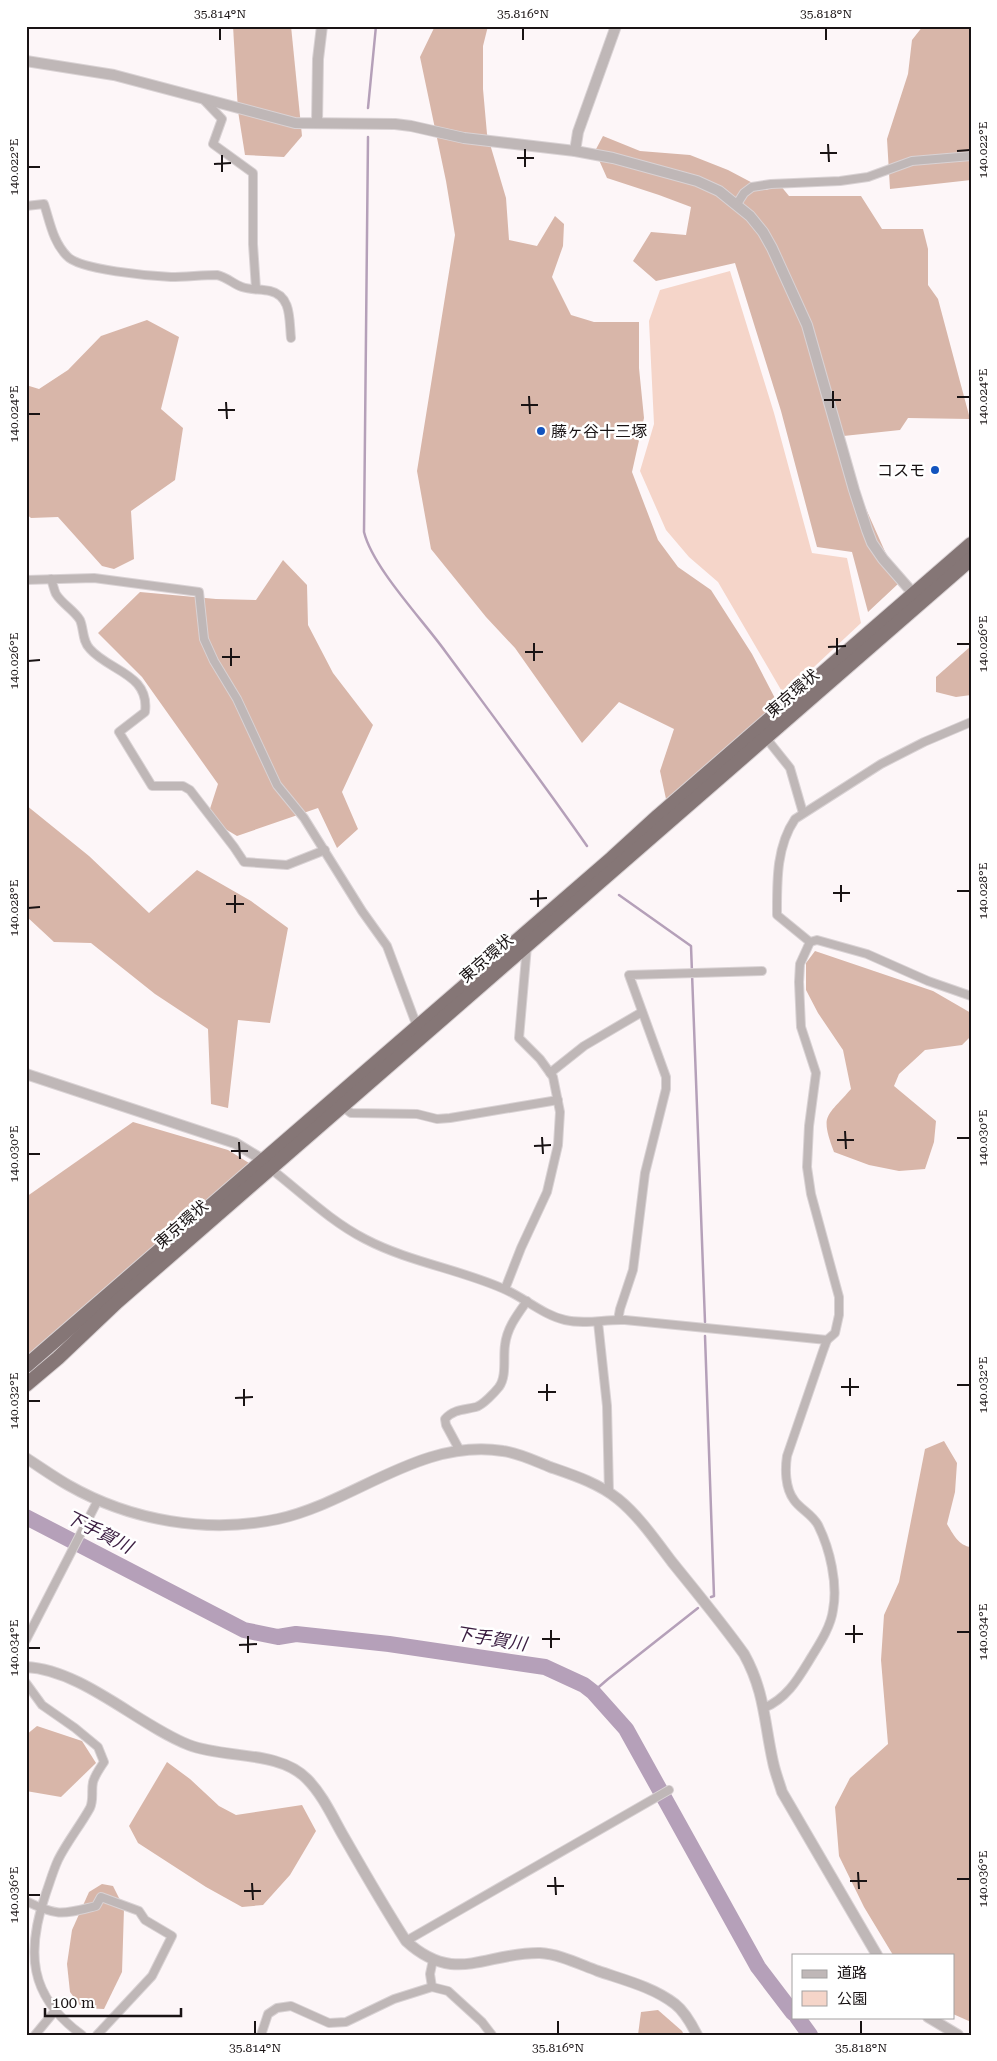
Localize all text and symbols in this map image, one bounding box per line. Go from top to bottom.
text: 35.814°N [194,7,246,21]
text: 35.816°N [497,7,549,21]
text: 35.818°N [800,7,852,21]
text: 140.022°E [976,122,990,178]
text: 140.022°E [7,139,21,195]
text: 140.024°E [976,369,990,425]
text: 140.024°E [7,386,21,442]
place label: 藤ヶ谷十三塚 [551,422,647,441]
marker: 藤ヶ谷十三塚 [535,425,547,437]
place label: コスモ [877,461,925,480]
marker: コスモ [929,464,941,476]
text: 140.026°E [976,616,990,672]
text: 140.026°E [7,633,21,689]
street label: 東京環状 [762,665,823,722]
text: 140.028°E [976,863,990,919]
text: 140.028°E [7,880,21,936]
street label: 東京環状 [456,930,517,987]
text: 140.030°E [976,1110,990,1166]
text: 140.030°E [7,1126,21,1182]
street label: 東京環状 [151,1196,212,1253]
text: 140.032°E [976,1357,990,1413]
text: 140.032°E [7,1373,21,1429]
water label: 下手賀川 [62,1506,138,1558]
text: 140.034°E [976,1604,990,1660]
text: 140.034°E [7,1620,21,1676]
water label: 下手賀川 [454,1623,530,1655]
text: 140.036°E [976,1851,990,1907]
text: 140.036°E [7,1867,21,1923]
legend [792,1954,954,2018]
text: 道路 [837,1964,867,1982]
scale bar [45,1986,181,2018]
text: 公園 [837,1990,867,2008]
text: 100 m [52,1994,95,2012]
text: 35.814°N [229,2041,281,2055]
text: 35.816°N [532,2041,584,2055]
text: 35.818°N [835,2041,887,2055]

